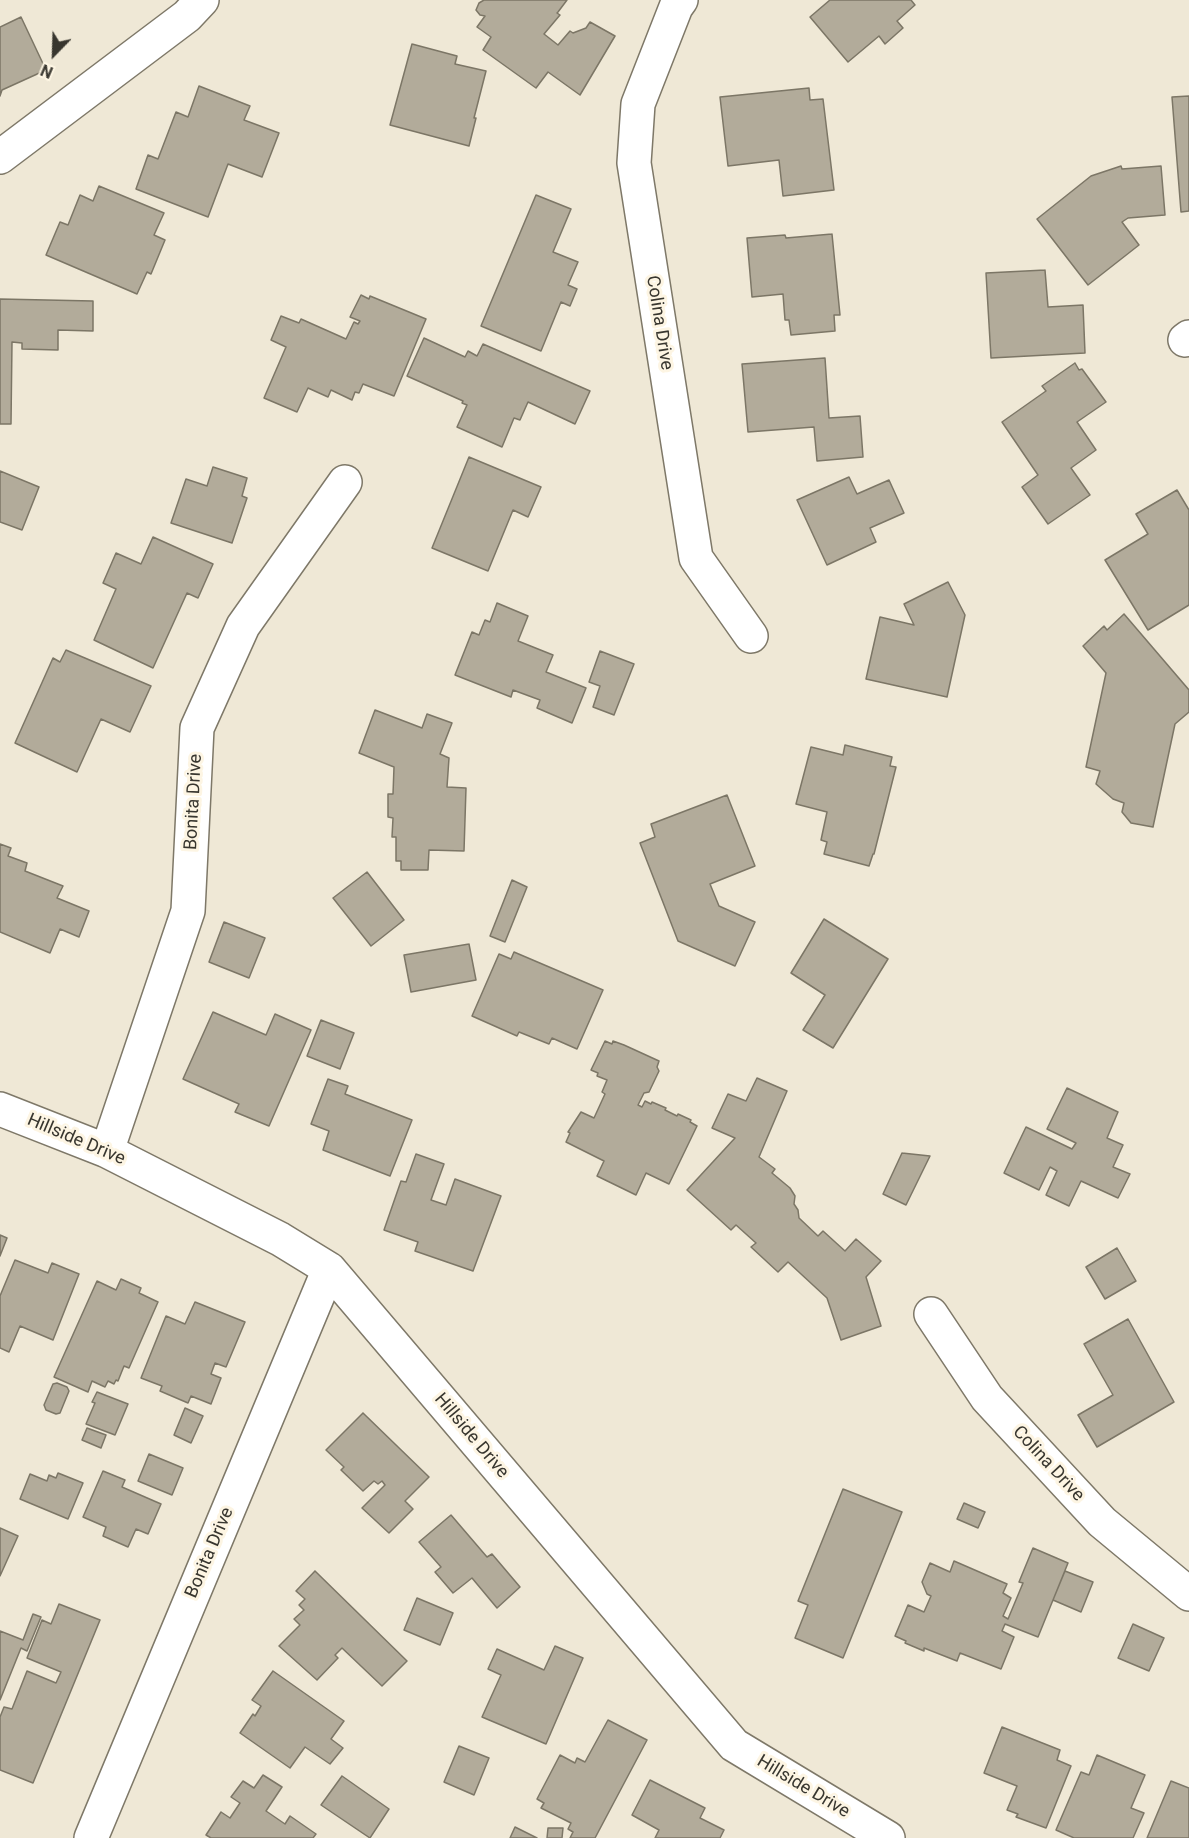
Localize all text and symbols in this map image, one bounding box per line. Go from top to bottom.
north arrow [24,24,84,84]
text: N [38,60,56,82]
street label: Colina Drive [641,274,677,372]
street label: Bonita Drive [181,753,207,851]
street label: Hillside Drive [24,1110,128,1170]
street label: Hillside Drive [429,1389,513,1483]
street label: Colina Drive [1008,1422,1088,1506]
street label: Bonita Drive [181,1504,239,1602]
street label: Hillside Drive [753,1751,853,1823]

